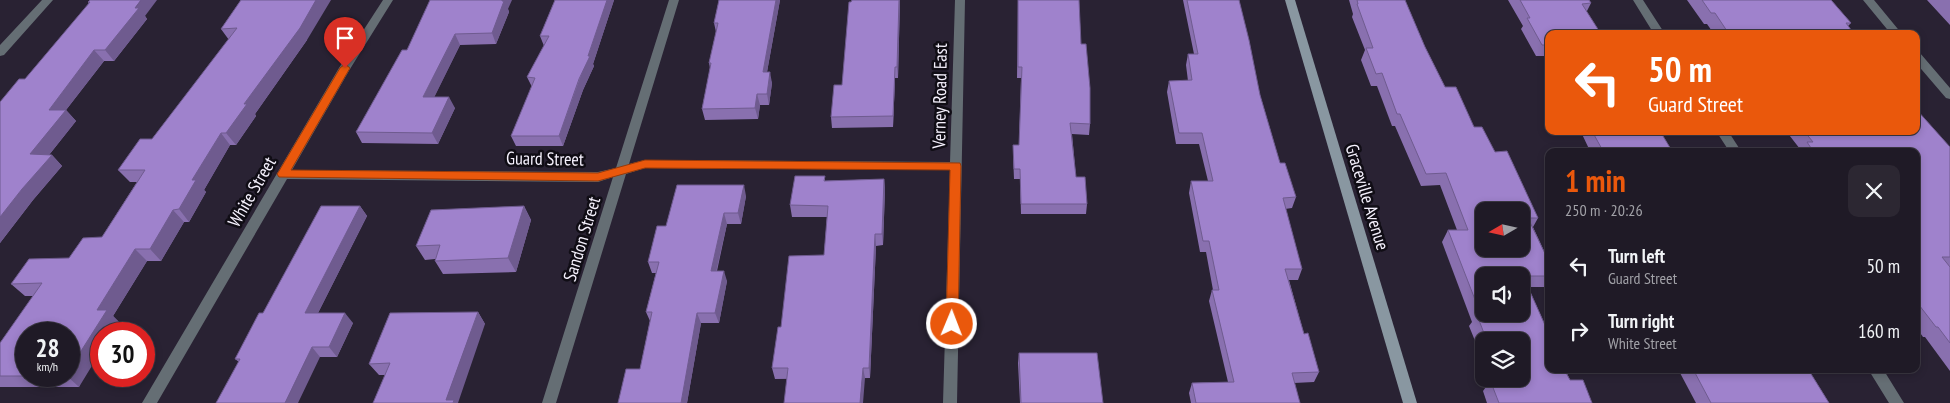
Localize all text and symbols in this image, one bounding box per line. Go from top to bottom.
pin [324,17,366,68]
icon: arrive [331,24,359,52]
street label: Verney Road East [927,43,952,150]
text: 50 m [1648,46,1712,92]
icon: left [1565,50,1630,115]
text: Guard Street [1648,90,1743,118]
street label: Graceville Avenue [1340,141,1395,253]
street label: Guard Street [506,146,584,171]
street label: White Street [222,153,281,231]
text: 1 min [1565,161,1626,200]
button: close [1848,165,1900,217]
street label: Sandon Street [558,194,605,284]
text: 250 m · 20:26 [1565,200,1643,220]
north arrow [1475,202,1530,258]
map controls [1475,202,1530,387]
text: Turn left [1608,244,1665,268]
icon: left [1565,252,1593,280]
text: 50 m [1867,254,1900,278]
button: sound [1475,267,1530,322]
text: Guard Street [1608,268,1677,288]
position arrow [925,297,977,349]
text: Turn right [1608,309,1674,333]
icon: right [1565,317,1593,345]
text: 160 m [1858,319,1900,343]
speed limit sign: 30 [90,322,155,387]
text: 28 [36,332,59,364]
button: layers [1475,332,1530,387]
text: White Street [1608,333,1677,353]
text: km/h [37,359,58,374]

